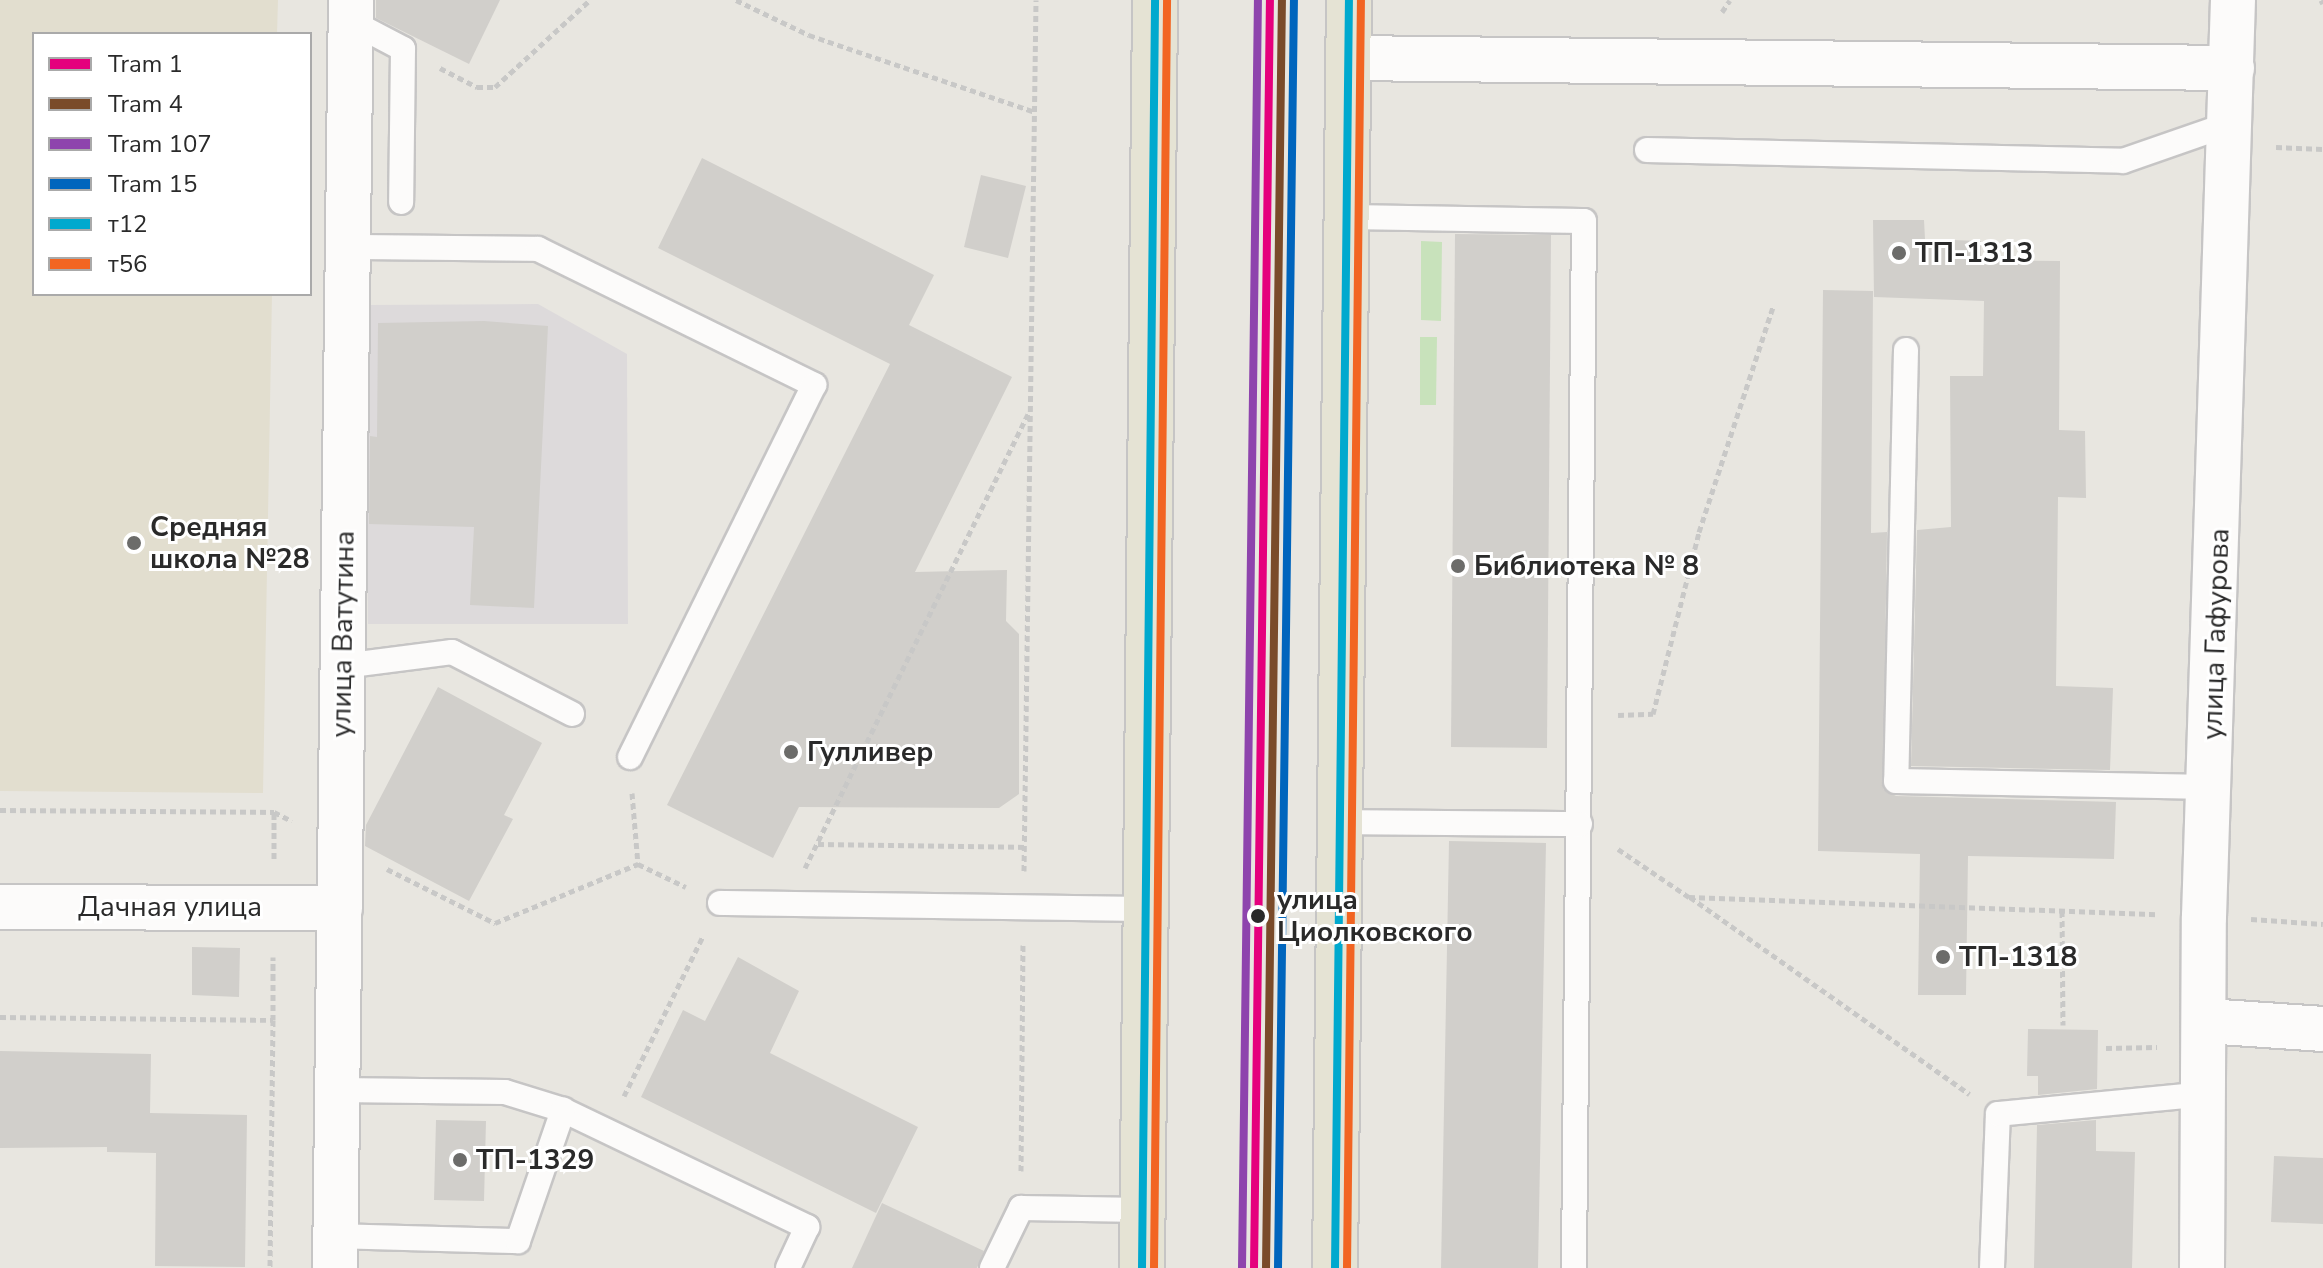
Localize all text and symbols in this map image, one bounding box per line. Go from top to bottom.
legend [32,32,312,296]
text: Tram 1 [108,48,183,80]
text: Tram 4 [108,88,183,120]
text: Tram 107 [108,128,212,160]
text: Tram 15 [108,168,197,200]
text: т12 [108,208,147,240]
place label: ТП-1313 [1915,236,2033,270]
marker: ТП-1313 [1890,244,1908,262]
text: т56 [108,248,147,280]
place label: Средняя школа №28 [150,510,310,576]
street label: улица Гафурова [2196,528,2236,740]
street label: улица Ватутина [324,530,362,738]
marker: Средняя школа №28 [125,534,143,552]
place label: Библиотека № 8 [1474,549,1699,583]
marker: Библиотека № 8 [1449,557,1467,575]
place label: Гулливер [807,735,933,769]
marker: Гулливер [782,743,800,761]
place label: улица Циолковского [1277,883,1473,949]
street label: Дачная улица [78,890,262,924]
marker: улица Циолковского [1246,904,1270,928]
place label: ТП-1318 [1959,940,2077,974]
marker: ТП-1318 [1934,948,1952,966]
place label: ТП-1329 [476,1143,594,1177]
marker: ТП-1329 [451,1151,469,1169]

